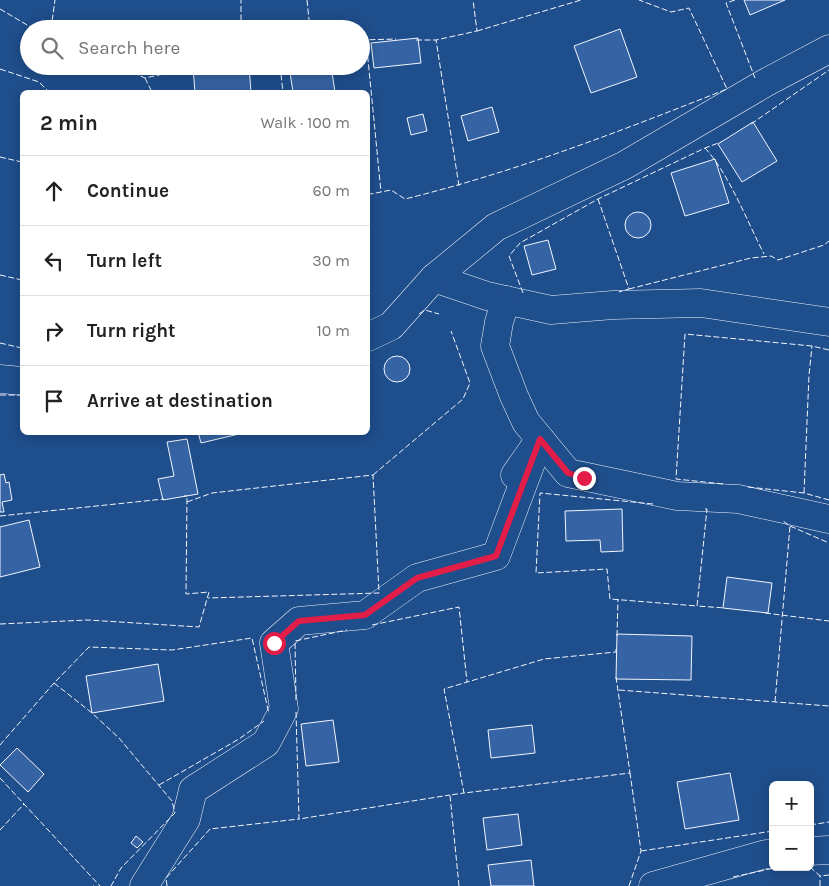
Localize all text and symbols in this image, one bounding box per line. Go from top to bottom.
search box [20,20,370,75]
icon: search [38,34,66,62]
text: Search here [78,37,180,59]
text: 2 min [40,111,98,135]
text: Walk · 100 m [260,113,350,132]
icon: ahead [40,177,68,205]
text: Continue [87,180,169,202]
text: 60 m [313,181,350,200]
icon: left [40,247,68,275]
text: Turn left [87,250,162,272]
text: 30 m [312,251,350,270]
icon: right [40,317,68,345]
text: Turn right [87,320,176,342]
text: 10 m [316,321,350,340]
icon: arrive [40,387,68,415]
text: Arrive at destination [87,390,273,412]
route end [573,467,596,490]
route start [263,632,286,655]
map controls [769,781,814,871]
button: + [769,781,814,826]
button: − [769,826,814,871]

